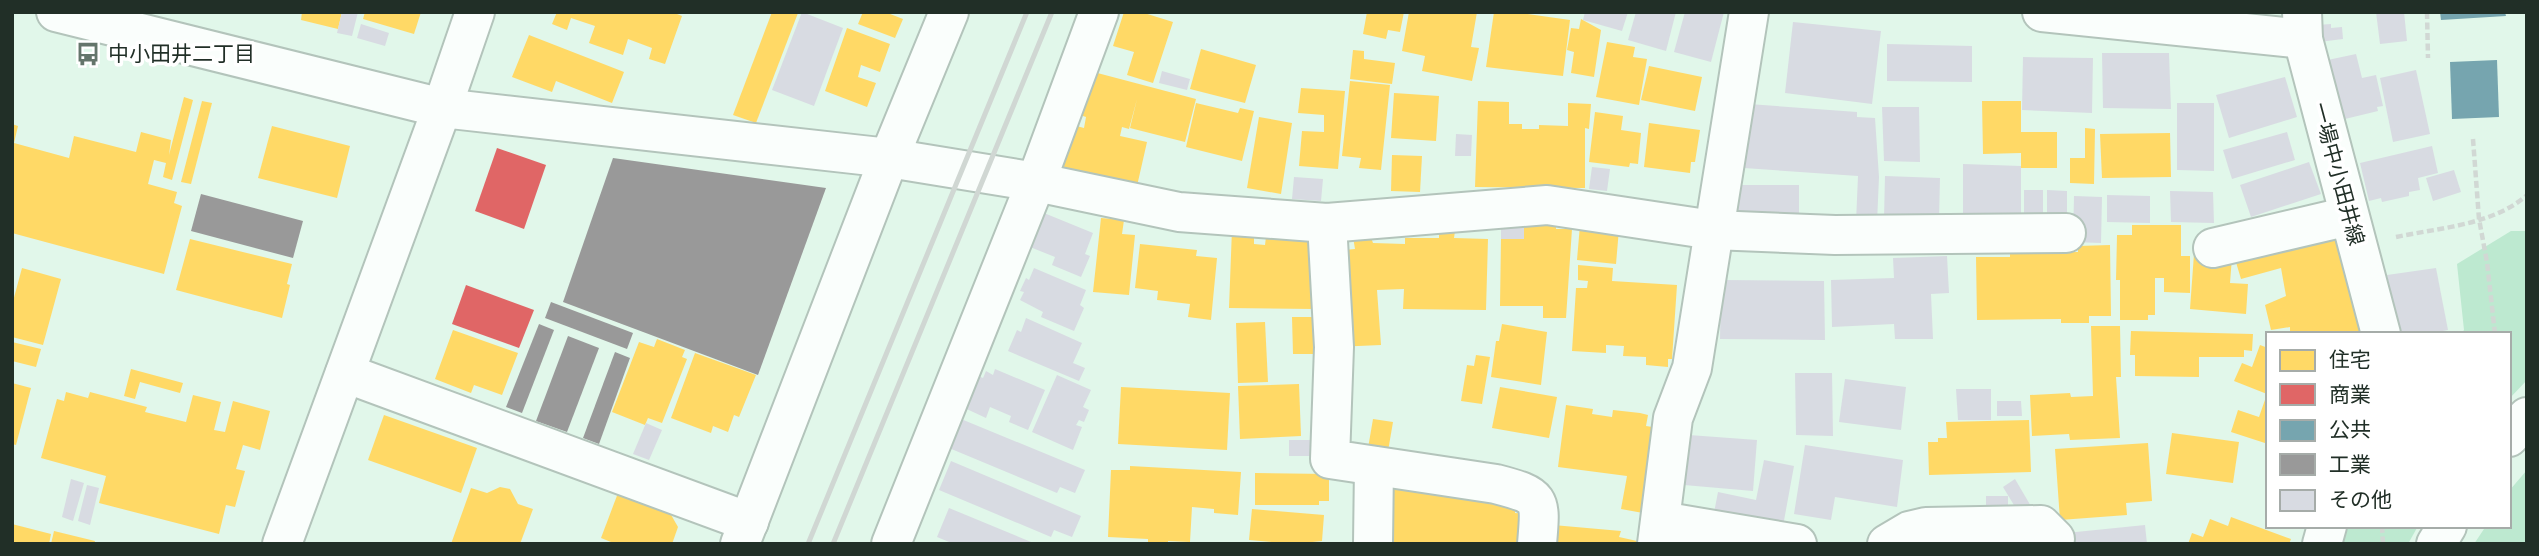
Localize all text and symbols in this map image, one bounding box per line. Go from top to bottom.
bus stop icon: 中小田井二丁目 [74,40,102,68]
place label: 中小田井二丁目 [108,42,255,66]
street label: 一場中小田井線 [2307,100,2369,248]
legend [2266,332,2511,528]
text: 住宅 [2329,348,2371,372]
text: 商業 [2329,383,2371,407]
text: 公共 [2329,418,2371,442]
text: 工業 [2329,453,2371,477]
text: その他 [2329,488,2392,512]

